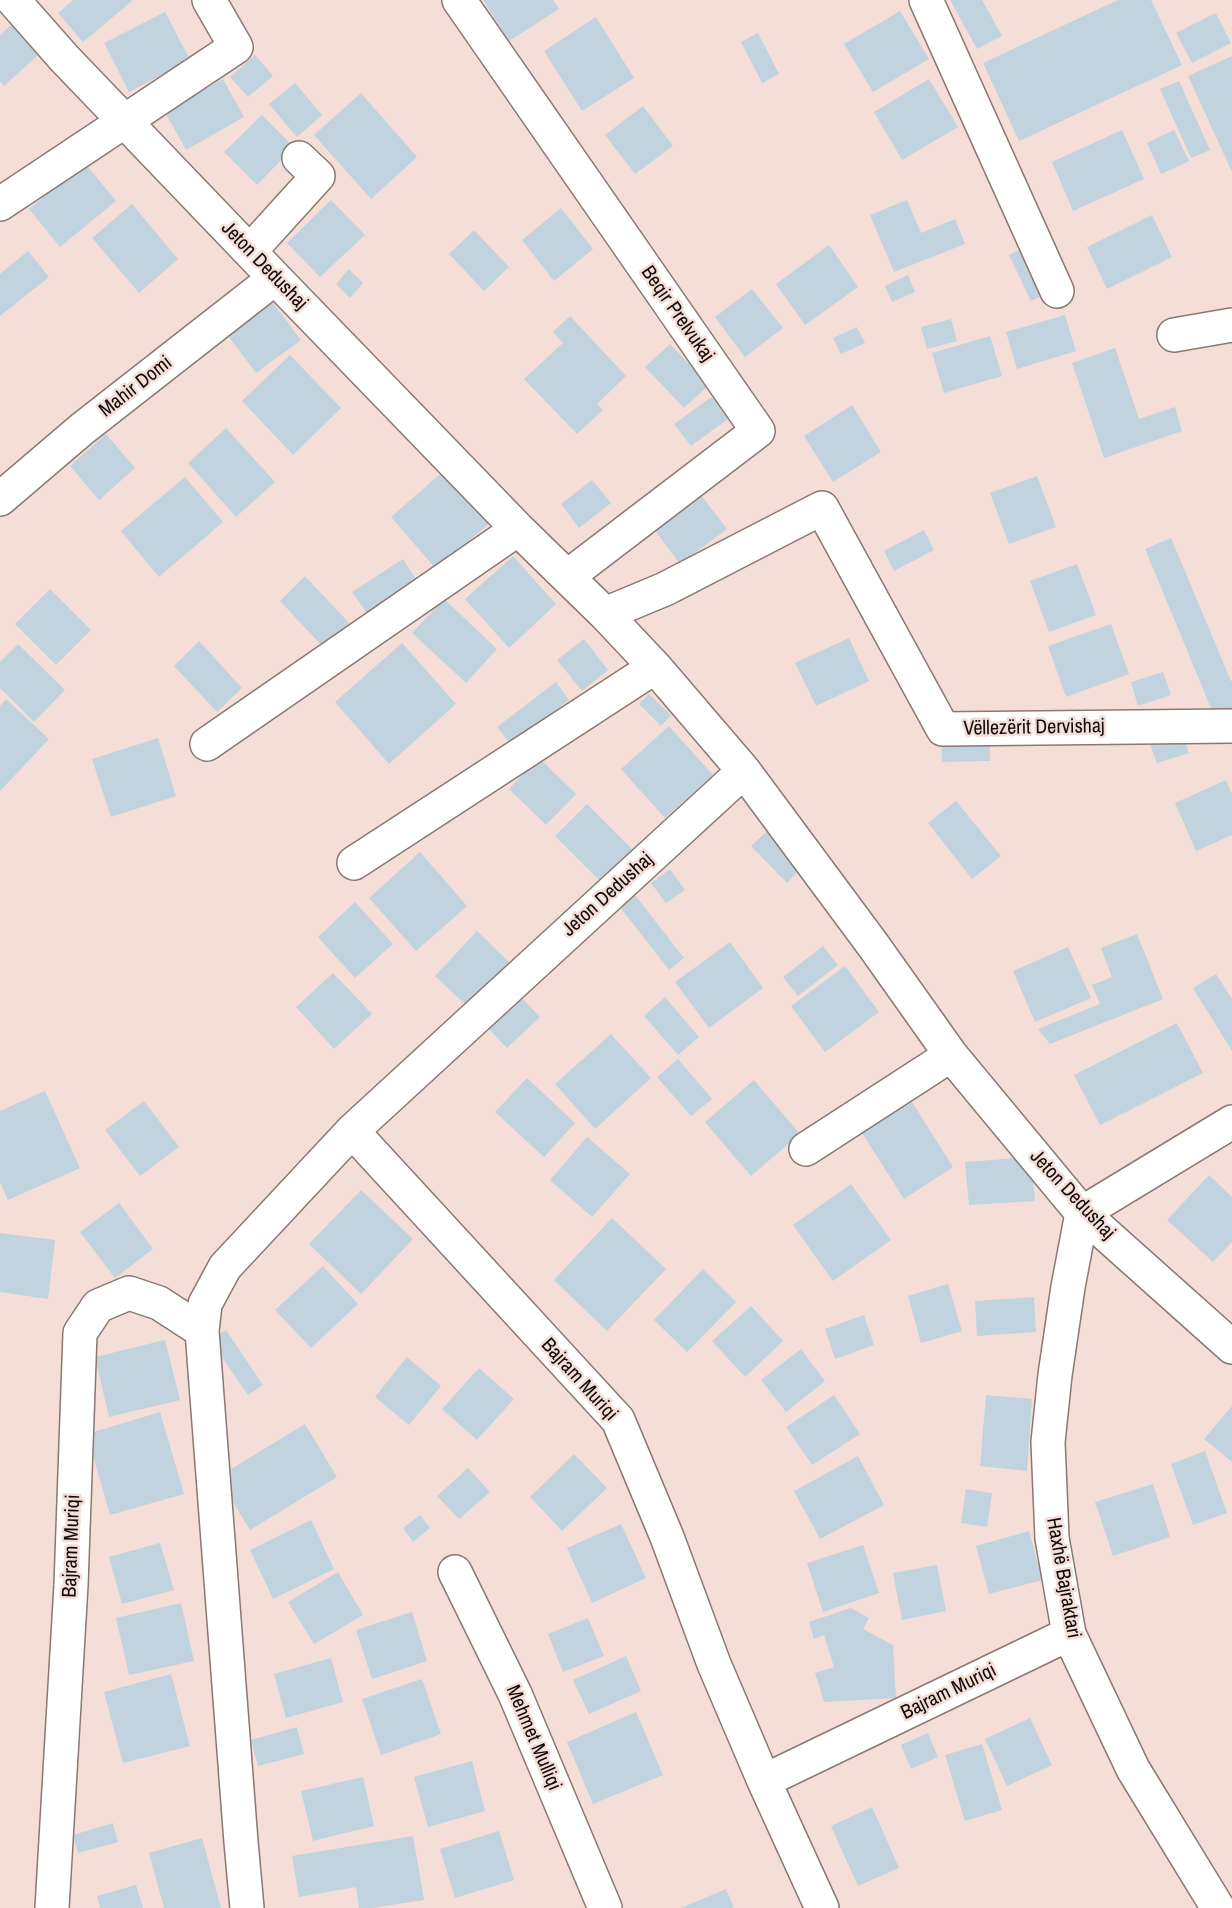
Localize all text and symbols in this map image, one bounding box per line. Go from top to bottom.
street label: Jeton Dedushaj [216,217,312,315]
street label: Beqir Prelvukaj [635,262,719,366]
street label: Mahir Domi [95,351,177,423]
street label: Vëllezërit Dervishaj [963,715,1105,741]
street label: Jeton Dedushaj [558,848,658,942]
street label: Jeton Dedushaj [1024,1145,1120,1245]
street label: Bajram Muriqi [536,1334,622,1426]
street label: Bajram Muriqi [58,1494,86,1598]
street label: Haxhë Bajraktari [1041,1516,1085,1640]
street label: Bajram Muriqi [897,1659,1001,1725]
street label: Mehmet Mulliqi [500,1682,566,1794]

